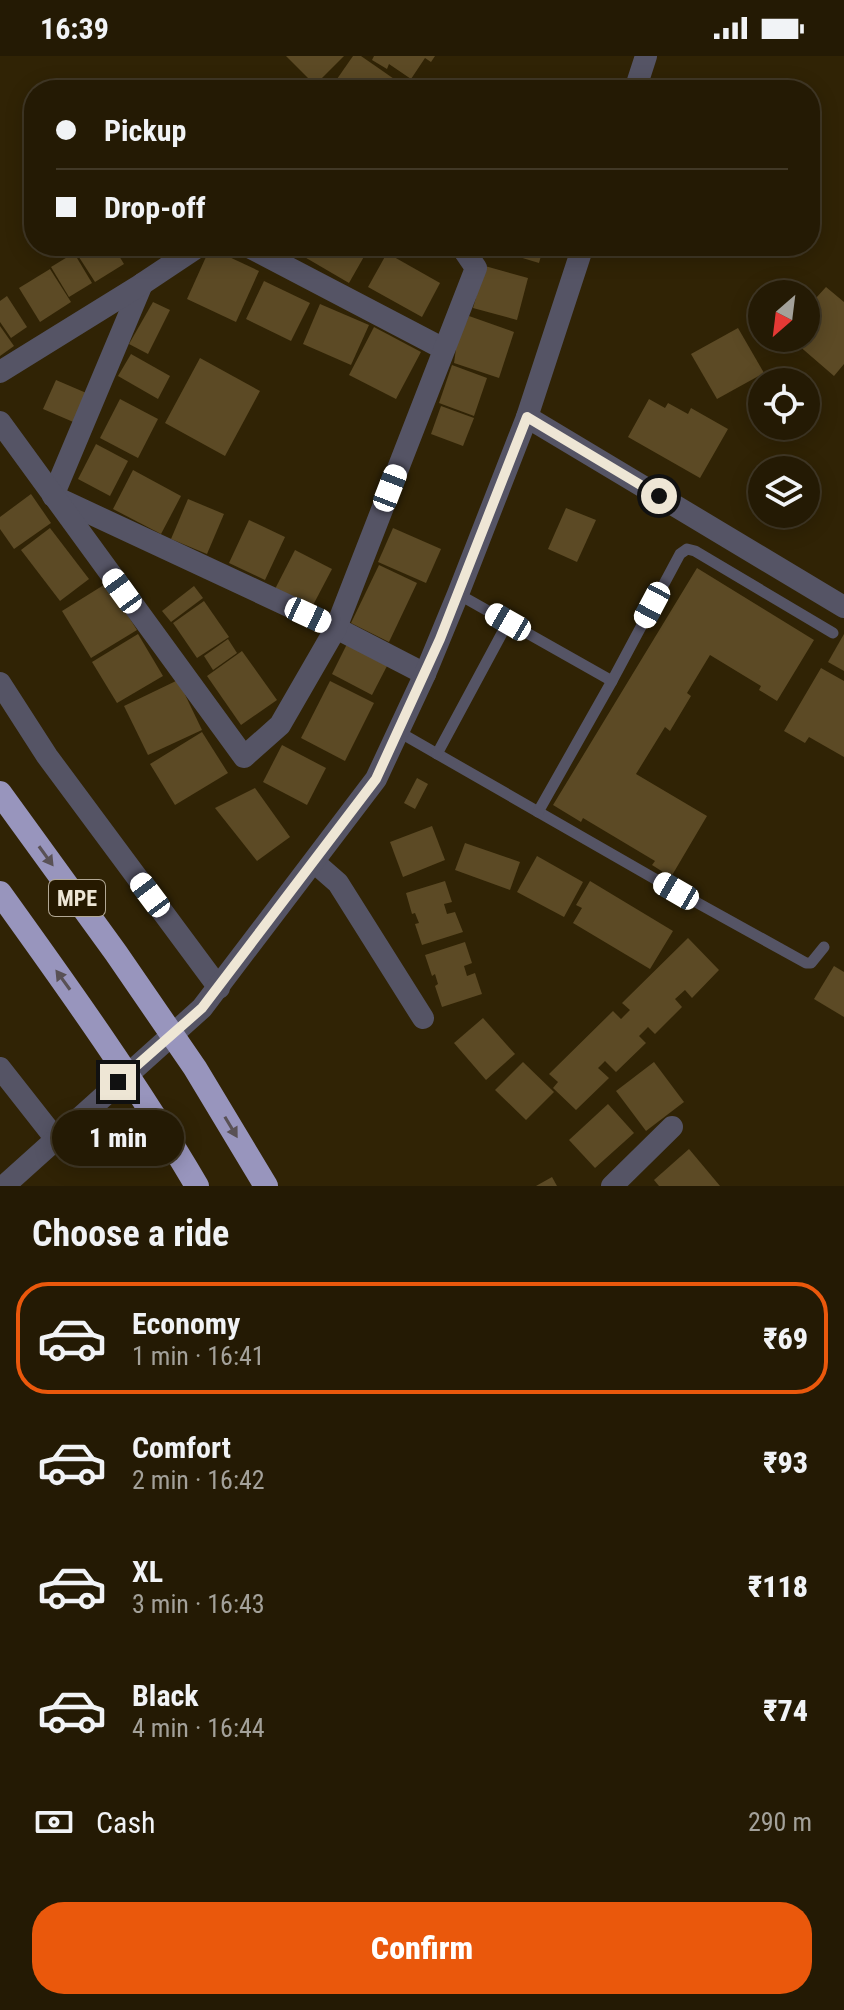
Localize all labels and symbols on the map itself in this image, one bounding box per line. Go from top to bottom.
north arrow [748,280,820,352]
car [370,461,410,515]
route start [641,478,677,514]
car [98,565,146,617]
car [630,578,674,632]
car [281,594,335,636]
car [481,600,535,644]
one-way arrow [38,845,53,866]
car [126,869,174,921]
car [649,869,703,913]
road number: MPE [49,880,105,916]
one-way arrow [56,970,71,991]
route end [100,1064,136,1100]
callout: 1 min [52,1110,184,1166]
one-way arrow [224,1116,238,1138]

